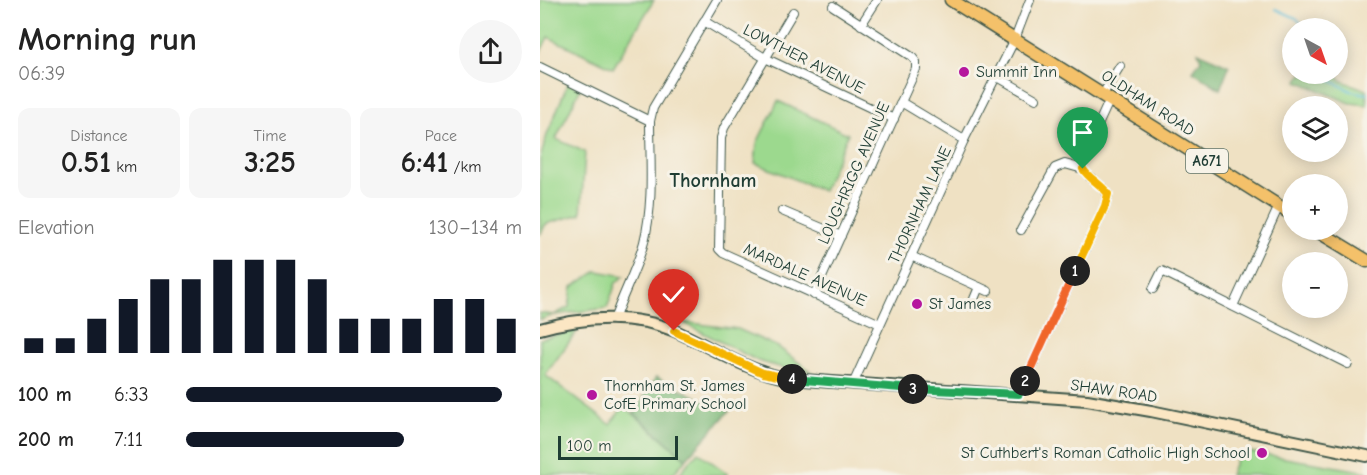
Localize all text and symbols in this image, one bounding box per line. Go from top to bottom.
north arrow [1282,18,1348,84]
map controls [1282,18,1348,318]
text: Morning run [18,20,197,58]
button: share [459,20,522,83]
street label: LOWTHER AVENUE [740,21,868,98]
text: 06:39 [18,62,65,85]
place label: Summit Inn [976,63,1057,81]
marker: Summit Inn [957,65,971,79]
street label: OLDHAM ROAD [1098,66,1198,140]
button: layers [1282,96,1348,162]
street label: LOUGHRIGG AVENUE [815,99,894,247]
pin [1057,107,1108,169]
icon: arrive [1066,116,1099,149]
text: Distance [70,127,128,145]
text: Time [253,127,287,145]
text: Pace [425,127,457,145]
street label: THORNHAM LANE [885,143,955,267]
text: 0.51 [61,145,111,180]
text: 3:25 [244,145,296,180]
text: 6:41 [400,145,448,180]
road number: A671 [1186,149,1228,173]
text: km [111,158,137,176]
text: /km [448,158,482,176]
district label: Thornham [670,169,756,192]
button: + [1282,174,1348,240]
text: Elevation [18,216,95,239]
text: 130–134 m [429,216,522,239]
street label: MARDALE AVENUE [741,240,870,310]
button: − [1282,252,1348,318]
pin: 1 [1060,256,1090,286]
text: 1 [1072,262,1078,280]
pin [648,269,699,331]
icon: check [657,278,690,311]
place label: St James [929,295,992,313]
marker: St James [910,297,924,311]
pin: 4 [777,364,807,394]
pin: 2 [1010,366,1040,396]
text: 4 [788,370,796,388]
text: 2 [1021,372,1029,390]
pin: 3 [898,374,928,404]
street label: SHAW ROAD [1069,376,1159,406]
place label: Thornham St. James CofE Primary School [604,377,747,413]
text: 3 [909,380,917,398]
text: 100 m [18,383,72,406]
text: 6:33 [114,383,149,406]
marker: Thornham St. James CofE Primary School [585,388,599,402]
text: 200 m [18,428,74,451]
text: 7:11 [114,428,143,451]
scale bar [558,433,678,460]
text: 100 m [567,437,611,455]
place label: St Cuthbert's Roman Catholic High School [961,444,1250,462]
marker: St Cuthbert's Roman Catholic High School [1255,446,1269,460]

